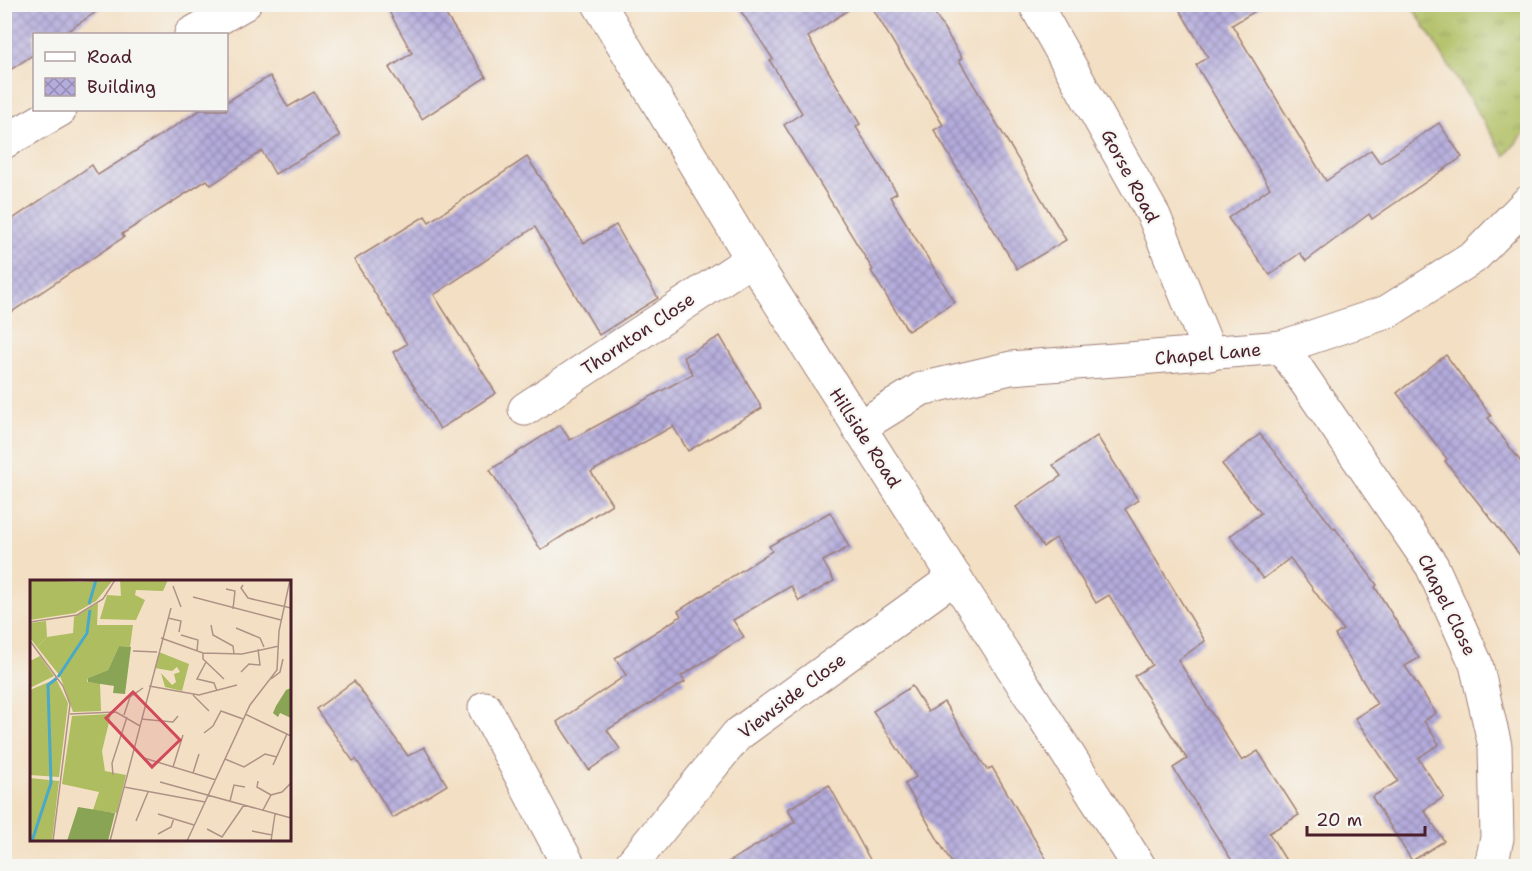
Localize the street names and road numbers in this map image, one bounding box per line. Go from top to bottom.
street label: Gorse Road [1095,125,1165,227]
street label: Thornton Close [577,287,699,381]
street label: Chapel Lane [1154,337,1262,371]
street label: Hillside Road [824,383,906,493]
street label: Chapel Close [1412,550,1482,660]
street label: Viewside Close [733,648,851,744]

